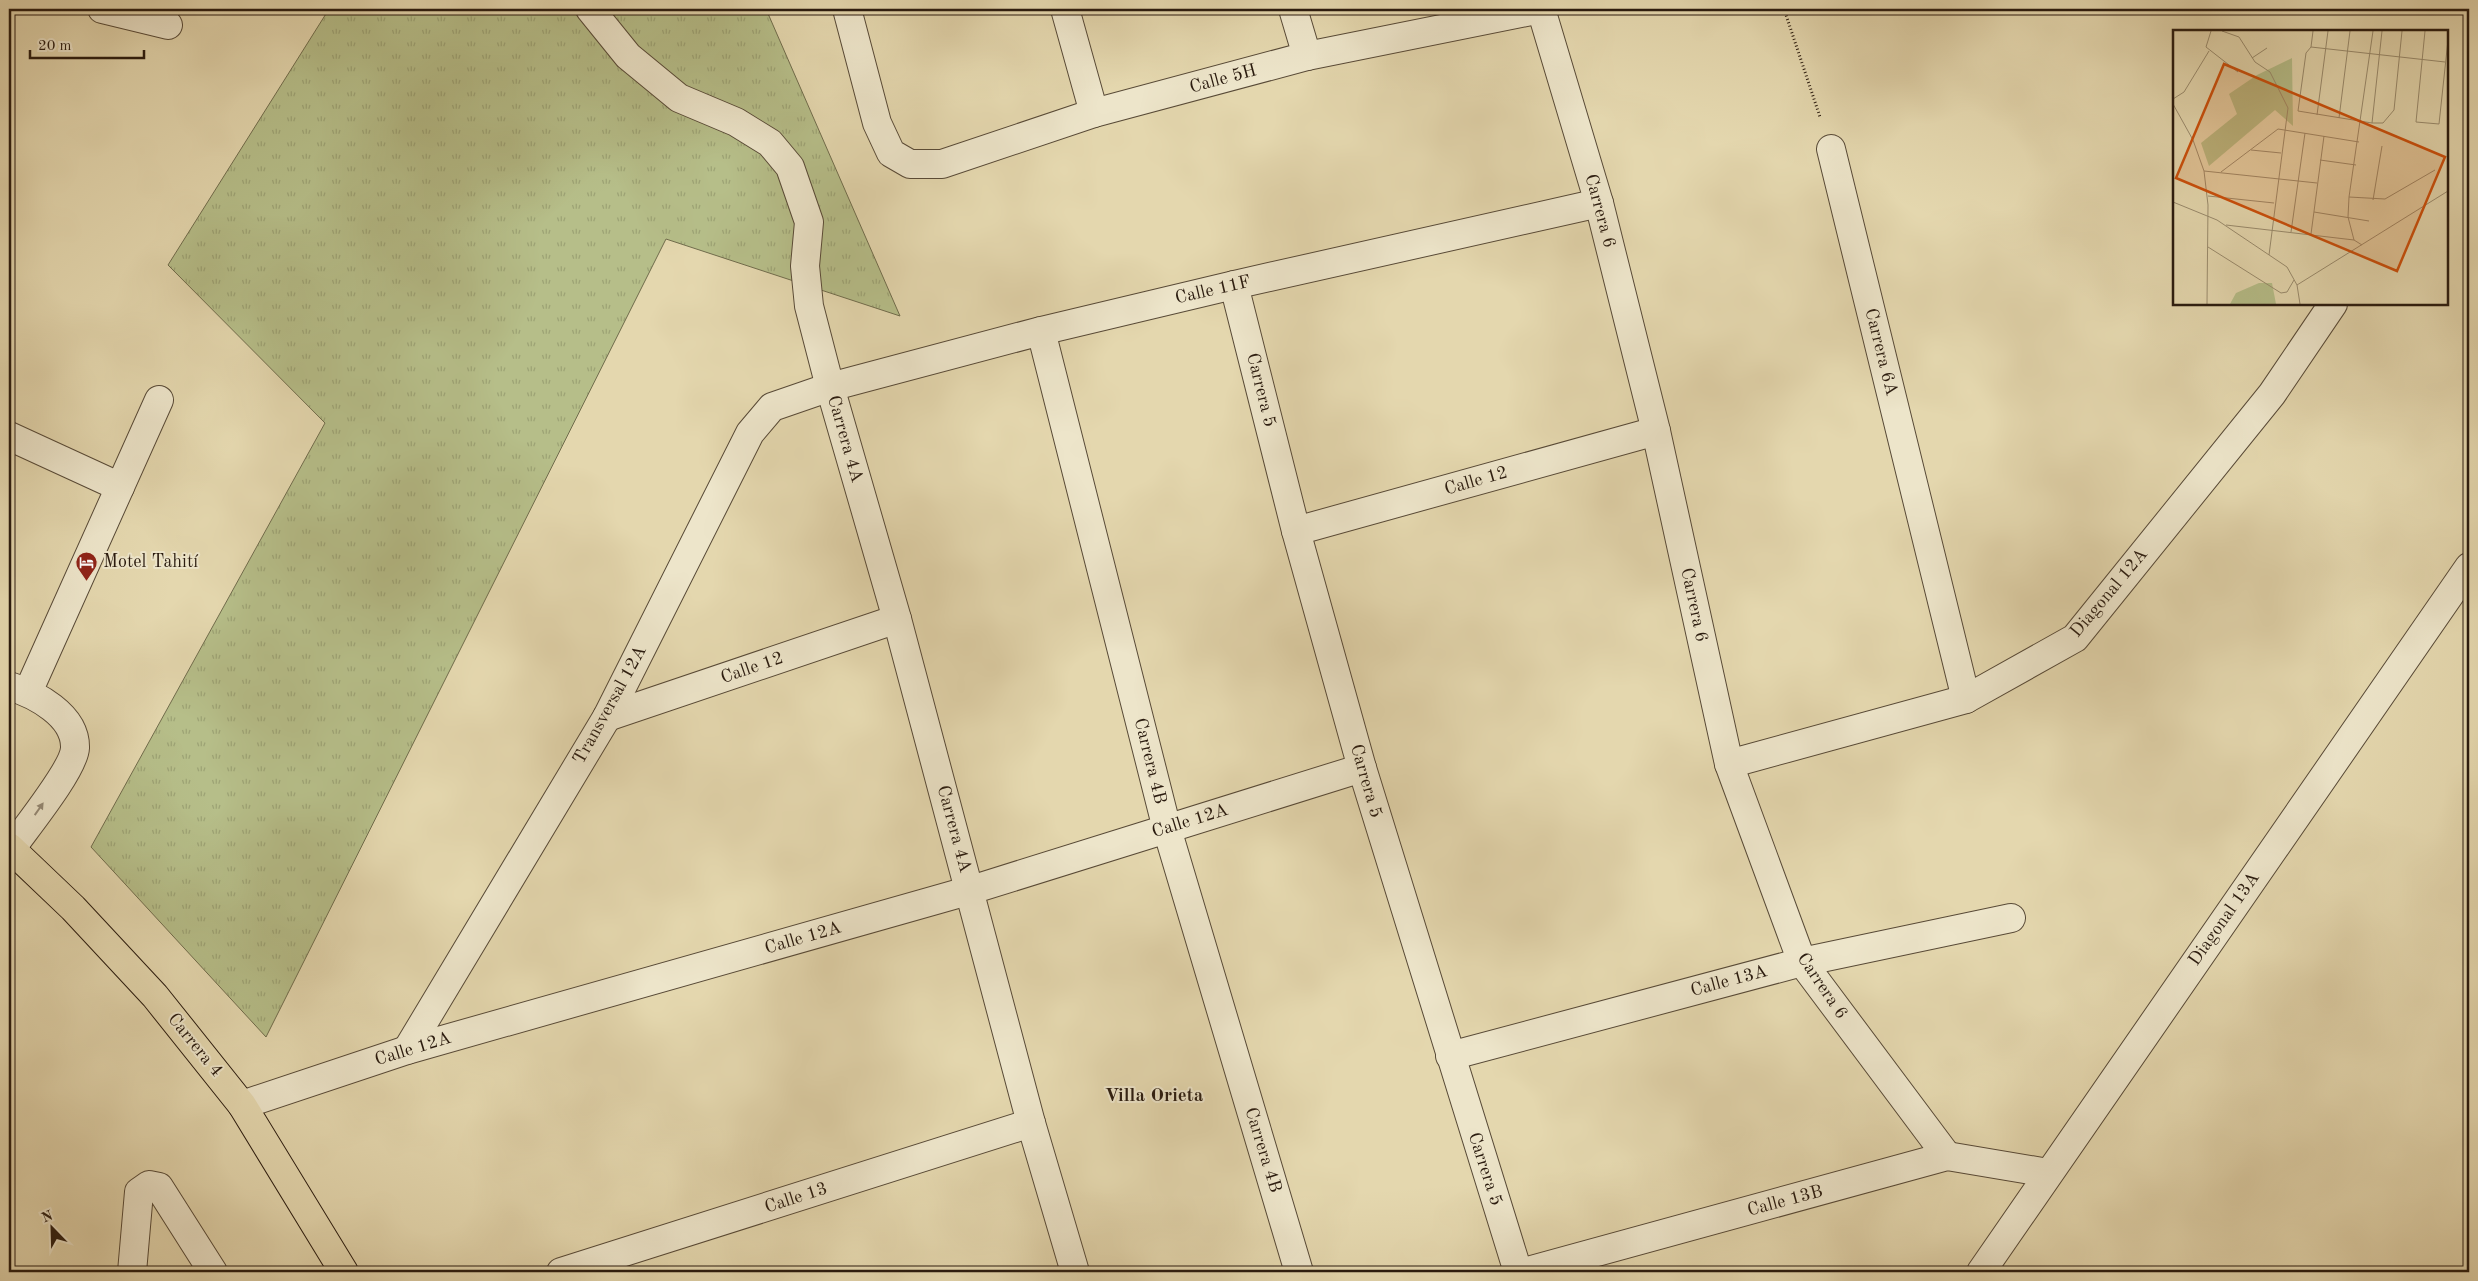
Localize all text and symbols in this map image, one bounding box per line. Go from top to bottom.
scale bar [30,28,144,60]
inset map [2173,30,2448,305]
text: 20 m [38,39,72,54]
street label: Calle 5H [1188,61,1258,97]
street label: Carrera 6 [1582,172,1618,250]
street label: Calle 11F [1173,273,1253,307]
street label: Carrera 6A [1861,306,1901,398]
street label: Carrera 5 [1243,351,1279,429]
street label: Carrera 4A [824,394,866,485]
street label: Calle 12 [1442,463,1510,499]
street label: Diagonal 12A [2067,545,2151,641]
hotel icon: Motel Tahití [75,550,99,581]
place label: Motel Tahití [103,553,198,571]
street label: Carrera 6 [1677,566,1711,644]
street label: Transversal 12A [570,643,650,767]
street label: Calle 12 [718,649,786,687]
street label: Carrera 4B [1131,716,1169,806]
street label: Carrera 5 [1347,742,1385,820]
street label: Carrera 4A [934,783,974,875]
street label: Calle 12A [1150,801,1230,841]
one-way arrow [34,802,44,816]
street label: Diagonal 13A [2185,869,2263,969]
street label: Calle 12A [763,918,844,957]
street label: Carrera 6 [1793,950,1851,1022]
street label: Calle 13A [1689,962,1770,1000]
street label: Carrera 4 [164,1010,226,1080]
street label: Calle 12A [373,1029,453,1069]
district label: Villa Orieta [1105,1087,1204,1106]
street label: Carrera 4B [1242,1105,1284,1195]
street label: Carrera 5 [1465,1130,1505,1208]
street label: Calle 13 [762,1179,830,1217]
street label: Calle 13B [1745,1182,1825,1220]
north arrow [28,1204,78,1254]
text: N [40,1208,55,1225]

